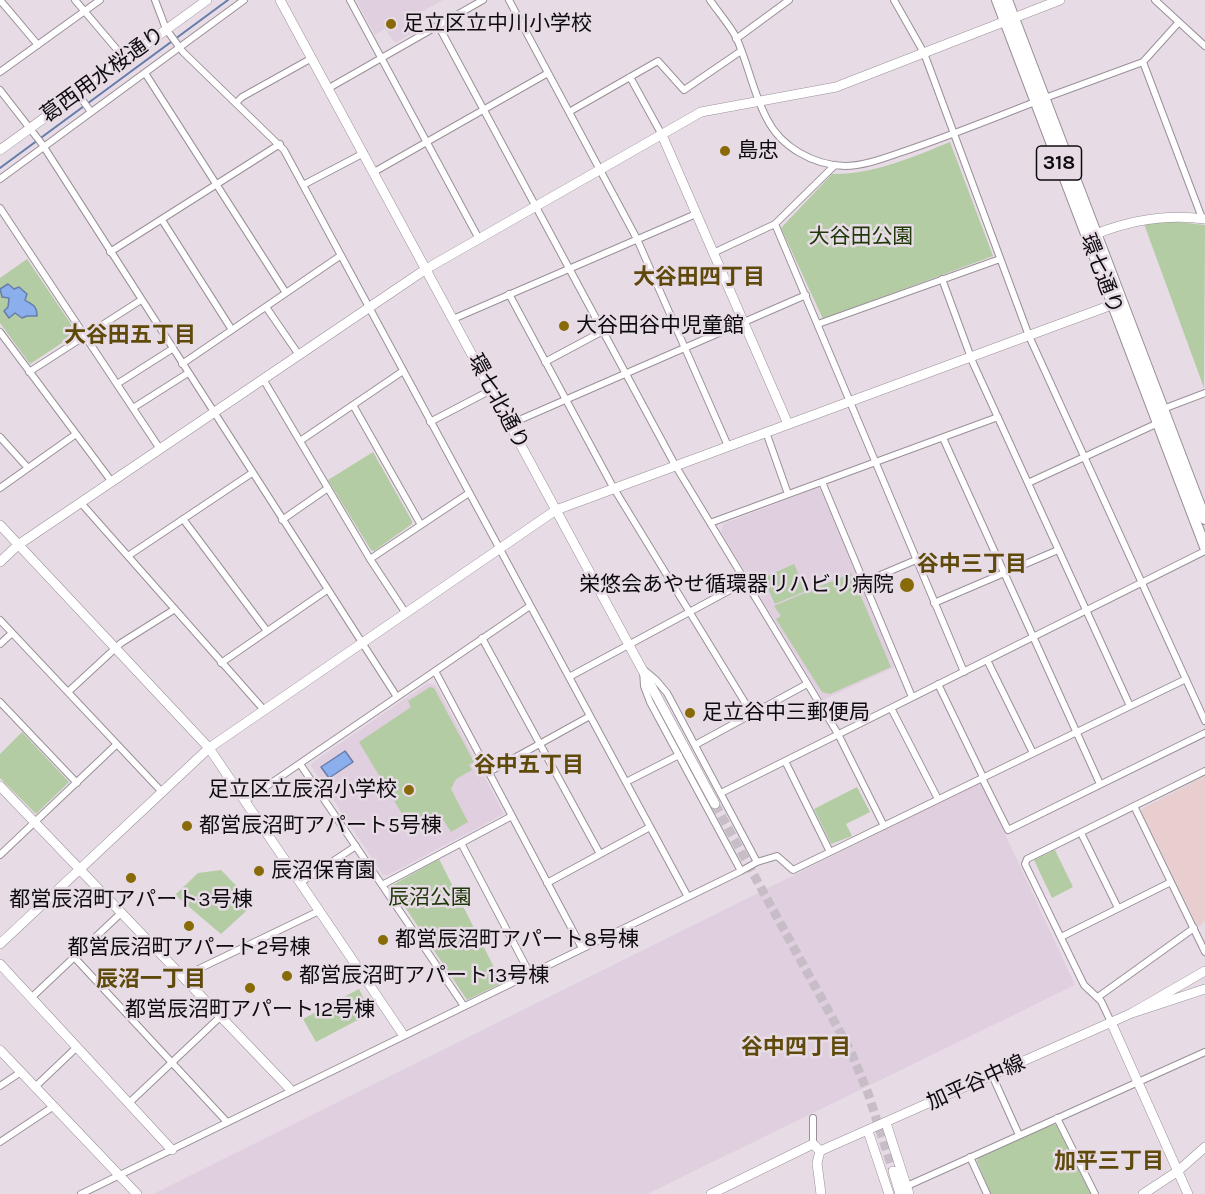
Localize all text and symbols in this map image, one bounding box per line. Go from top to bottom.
place label: 足立区立中川小学校 [403,11,592,37]
marker: 足立区立中川小学校 [384,17,398,31]
street label: 葛西用水桜通り [36,22,170,128]
place label: 島忠 [737,138,779,164]
marker: 島忠 [718,144,732,158]
road number: 318 [1036,146,1082,180]
park label: 大谷田公園 [809,224,913,250]
street label: 環七通り [1074,230,1128,318]
district label: 大谷田四丁目 [633,265,765,291]
place label: 大谷田谷中児童館 [576,313,744,339]
marker: 大谷田谷中児童館 [557,319,571,333]
district label: 大谷田五丁目 [64,323,196,349]
street label: 環七北通り [462,350,534,454]
district label: 谷中三丁目 [917,552,1027,578]
place label: 栄悠会あやせ循環器リハビリ病院 [579,572,894,598]
marker: 栄悠会あやせ循環器リハビリ病院 [898,576,916,594]
place label: 足立谷中三郵便局 [702,700,870,726]
marker: 足立谷中三郵便局 [683,706,697,720]
district label: 谷中五丁目 [474,753,584,779]
place label: 足立区立辰沼小学校 [208,777,397,803]
marker: 足立区立辰沼小学校 [402,783,416,797]
place label: 都営辰沼町アパート5号棟 [199,813,442,839]
marker: 都営辰沼町アパート5号棟 [180,819,194,833]
place label: 辰沼保育園 [271,858,376,884]
marker: 辰沼保育園 [252,864,266,878]
marker: 都営辰沼町アパート3号棟 [124,871,138,885]
park label: 辰沼公園 [388,885,472,911]
place label: 都営辰沼町アパート3号棟 [9,887,253,913]
marker: 都営辰沼町アパート2号棟 [182,919,196,933]
place label: 都営辰沼町アパート8号棟 [395,927,639,953]
marker: 都営辰沼町アパート8号棟 [376,933,390,947]
place label: 都営辰沼町アパート2号棟 [67,935,311,961]
place label: 都営辰沼町アパート13号棟 [299,963,549,989]
district label: 辰沼一丁目 [96,967,206,993]
marker: 都営辰沼町アパート13号棟 [280,969,294,983]
marker: 都営辰沼町アパート12号棟 [243,981,257,995]
place label: 都営辰沼町アパート12号棟 [125,997,375,1023]
district label: 谷中四丁目 [741,1035,851,1061]
street label: 加平谷中線 [923,1050,1029,1116]
district label: 加平三丁目 [1054,1149,1164,1175]

